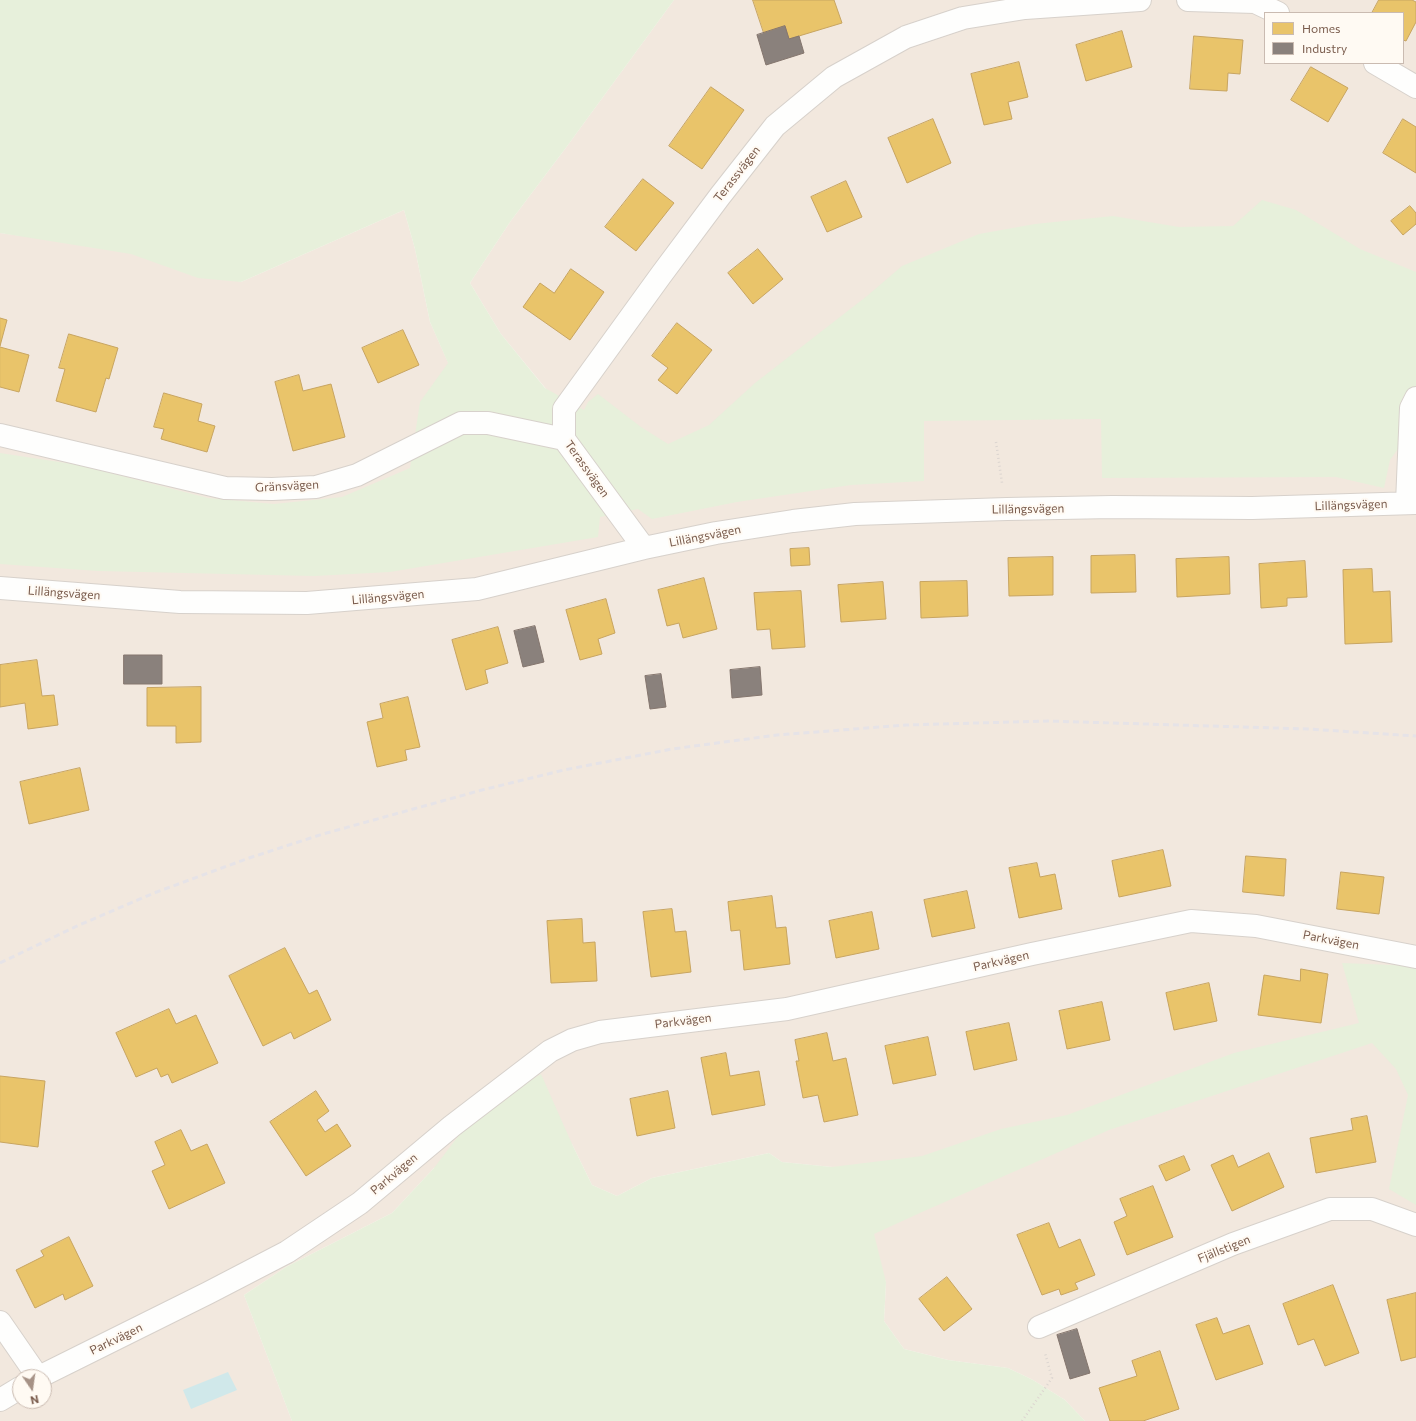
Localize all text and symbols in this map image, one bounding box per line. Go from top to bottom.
legend [1264,12,1404,64]
text: Homes [1302,21,1340,35]
text: Industry [1302,41,1347,55]
street label: Terassvägen [711,143,763,205]
street label: Terassvägen [562,438,612,500]
street label: Gränsvägen [255,477,319,495]
street label: Lillängsvägen [1314,497,1388,513]
street label: Lillängsvägen [991,501,1065,517]
street label: Lillängsvägen [668,522,742,550]
street label: Lillängsvägen [27,583,101,603]
street label: Lillängsvägen [351,587,425,607]
street label: Parkvägen [1302,927,1360,953]
street label: Parkvägen [972,948,1030,974]
street label: Parkvägen [654,1010,712,1032]
street label: Parkvägen [368,1150,420,1198]
street label: Fjällstigen [1196,1232,1252,1266]
street label: Parkvägen [87,1320,145,1358]
north arrow [12,1369,52,1409]
text: N [29,1393,40,1407]

